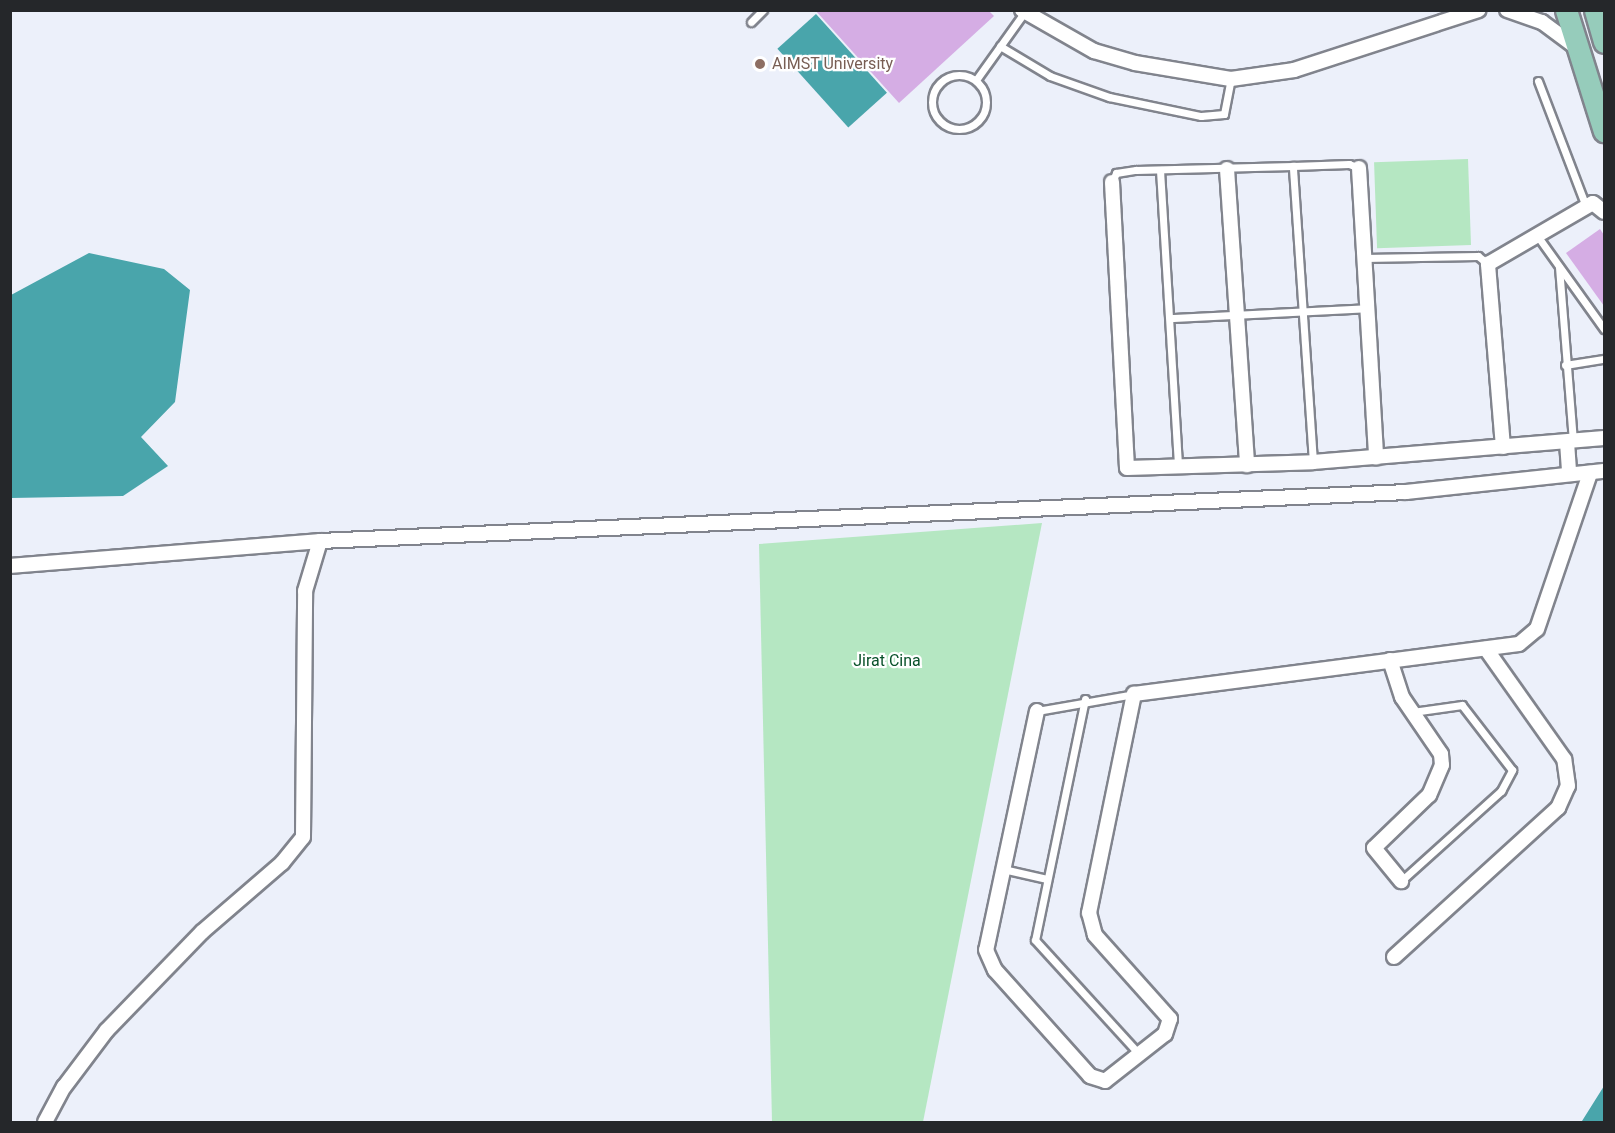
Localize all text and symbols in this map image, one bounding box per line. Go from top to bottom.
place label: AIMST University [772,54,893,74]
marker: AIMST University [753,57,767,71]
park label: Jirat Cina [853,651,921,671]

